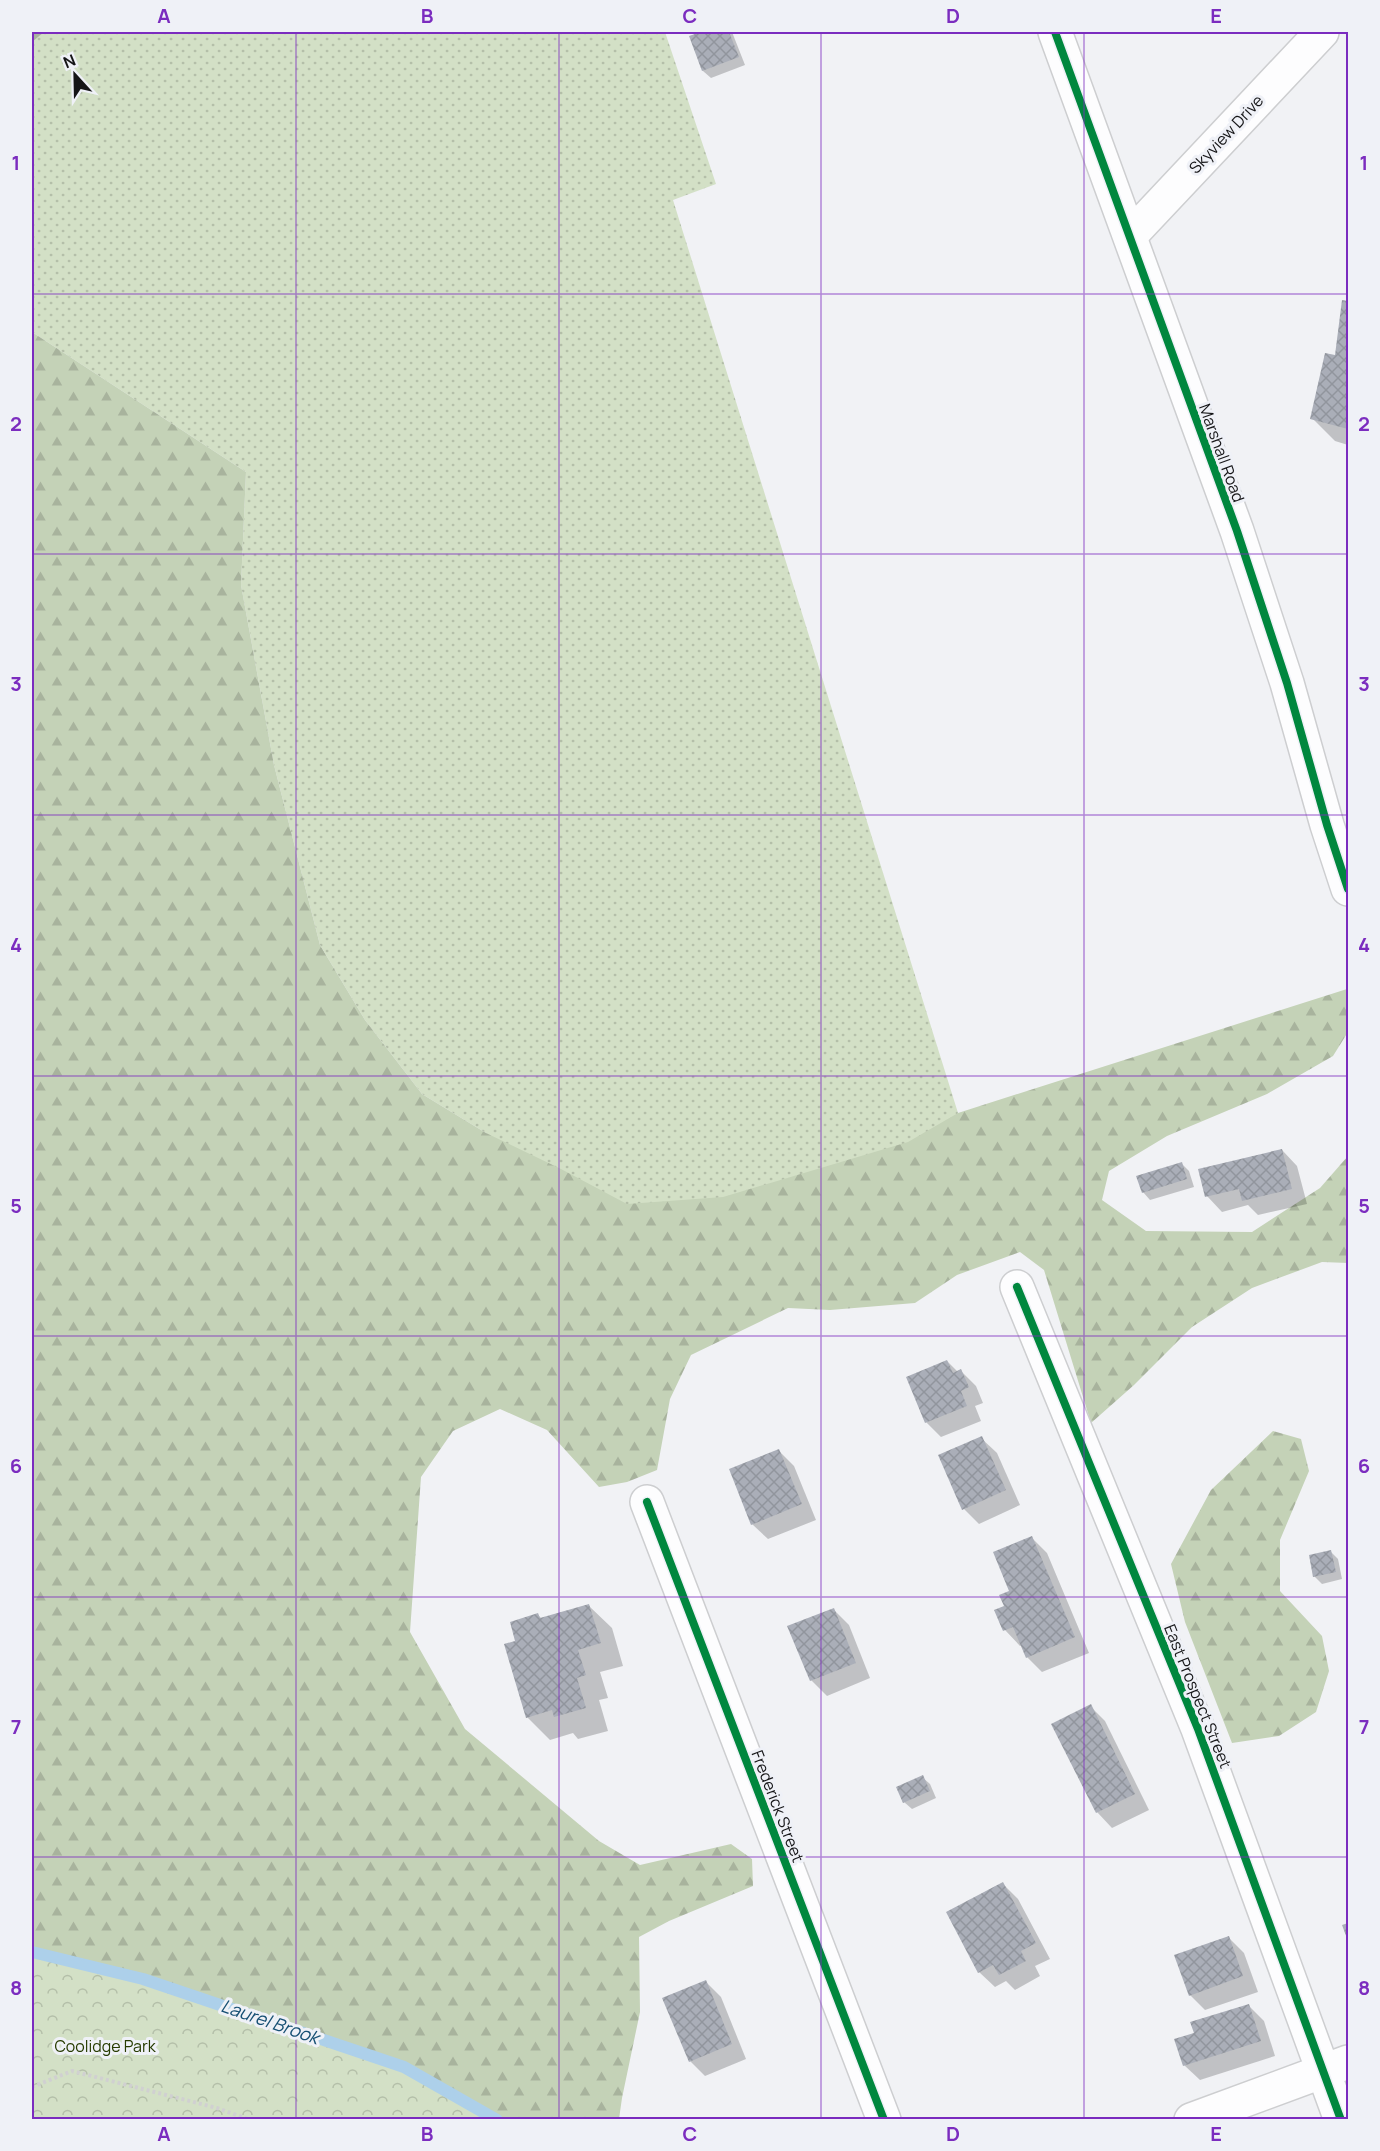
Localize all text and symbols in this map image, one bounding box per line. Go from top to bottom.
text: A [157,2,171,29]
text: B [421,2,434,29]
text: C [683,2,697,29]
text: D [946,2,960,29]
text: E [1210,2,1222,29]
north arrow [45,45,105,105]
text: N [60,49,79,73]
street label: Skyview Drive [1184,90,1268,178]
text: 1 [12,149,20,176]
text: 1 [1360,149,1368,176]
street label: Marshall Road [1194,401,1250,505]
text: 2 [10,410,22,437]
text: 2 [1358,410,1370,437]
text: 3 [10,670,22,697]
text: 3 [1358,670,1370,697]
text: 4 [10,931,22,958]
text: 4 [1358,931,1370,958]
text: 5 [10,1192,22,1219]
text: 5 [1358,1192,1370,1219]
text: 6 [10,1452,22,1479]
text: 6 [1358,1452,1370,1479]
street label: East Prospect Street [1159,1621,1237,1771]
text: 7 [11,1713,21,1740]
text: 7 [1359,1713,1369,1740]
street label: Frederick Street [747,1747,809,1865]
text: 8 [10,1974,22,2001]
text: 8 [1358,1974,1370,2001]
water label: Laurel Brook [218,1993,325,2050]
park label: Coolidge Park [54,2035,157,2057]
text: A [157,2120,171,2147]
text: B [421,2120,434,2147]
text: C [683,2120,697,2147]
text: D [946,2120,960,2147]
text: E [1210,2120,1222,2147]

